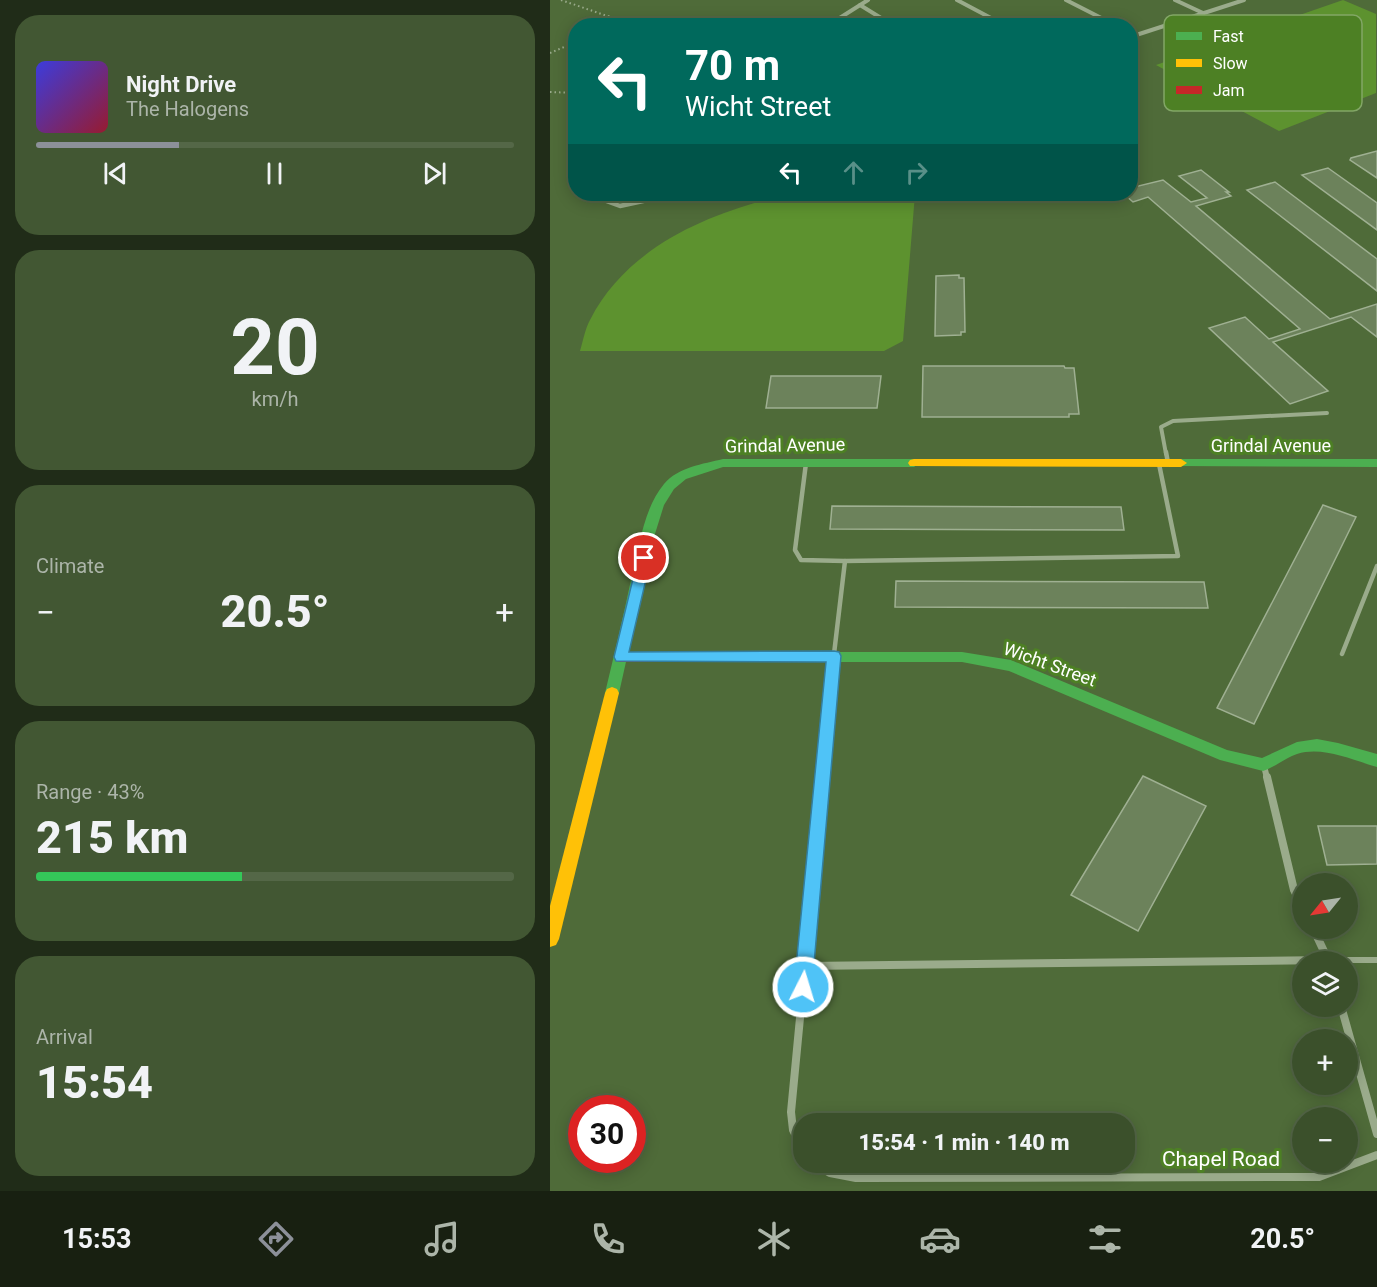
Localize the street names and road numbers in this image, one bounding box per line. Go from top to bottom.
street label: Grindal Avenue [725,433,845,457]
street label: Grindal Avenue [1211,435,1331,456]
street label: Wicht Street [1001,637,1100,691]
street label: Chapel Road [1162,1147,1280,1171]

